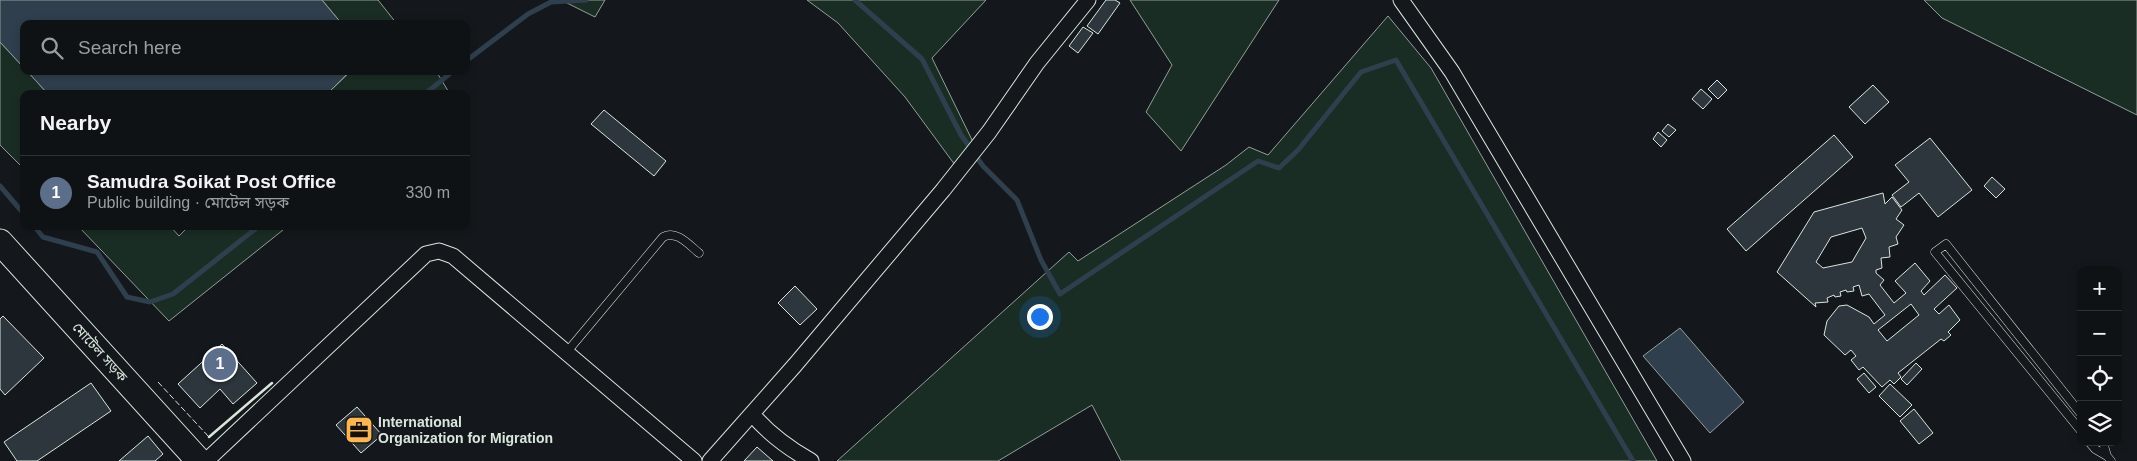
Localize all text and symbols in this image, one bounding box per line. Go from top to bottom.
search box [20,20,470,75]
icon: search [38,34,66,62]
text: Search here [78,37,182,58]
text: Nearby [40,111,111,134]
text: Samudra Soikat Post Office [87,171,336,192]
text: 1 [52,184,60,201]
text: 330 m [406,184,450,201]
text: Public building · মোটেল সড়ক [87,194,289,211]
map controls [2077,266,2122,446]
button: + [2077,266,2122,311]
your location [1027,304,1053,330]
button: − [2077,311,2122,356]
street label: মোটেল সড়ক [69,319,131,385]
pin: 1 [204,345,236,383]
button: locate [2077,356,2122,401]
button: layers [2077,401,2122,446]
place label: International Organization for Migration [378,414,553,446]
office icon: International Organization for Migration [344,415,374,445]

